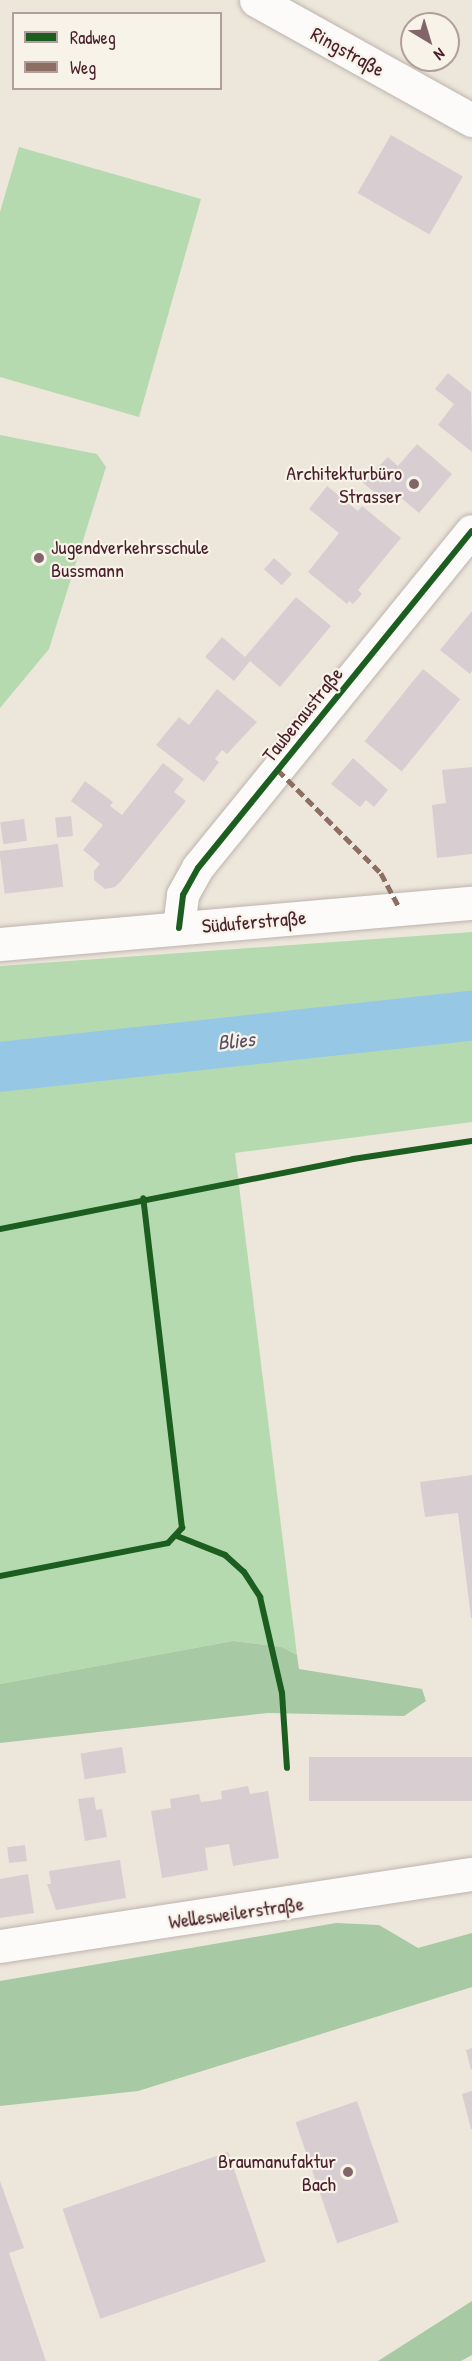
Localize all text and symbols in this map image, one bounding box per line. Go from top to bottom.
legend [12,12,222,90]
north arrow [400,12,460,72]
street label: Ringstraße [307,21,389,81]
text: Radweg [70,25,116,50]
text: N [430,43,450,66]
text: Weg [70,55,96,80]
place label: Architekturbüro Strasser [286,460,402,507]
marker: Architekturbüro Strasser [407,477,421,491]
place label: Jugendverkehrsschule Bussmann [51,534,209,581]
marker: Jugendverkehrsschule Bussmann [32,551,46,565]
street label: Taubenaustraße [257,662,347,766]
street label: Süduferstraße [201,904,307,938]
water label: Blies [216,1027,256,1055]
street label: Wellesweilerstraße [167,1891,305,1933]
place label: Braumanufaktur Bach [218,2148,336,2195]
marker: Braumanufaktur Bach [341,2165,355,2179]

